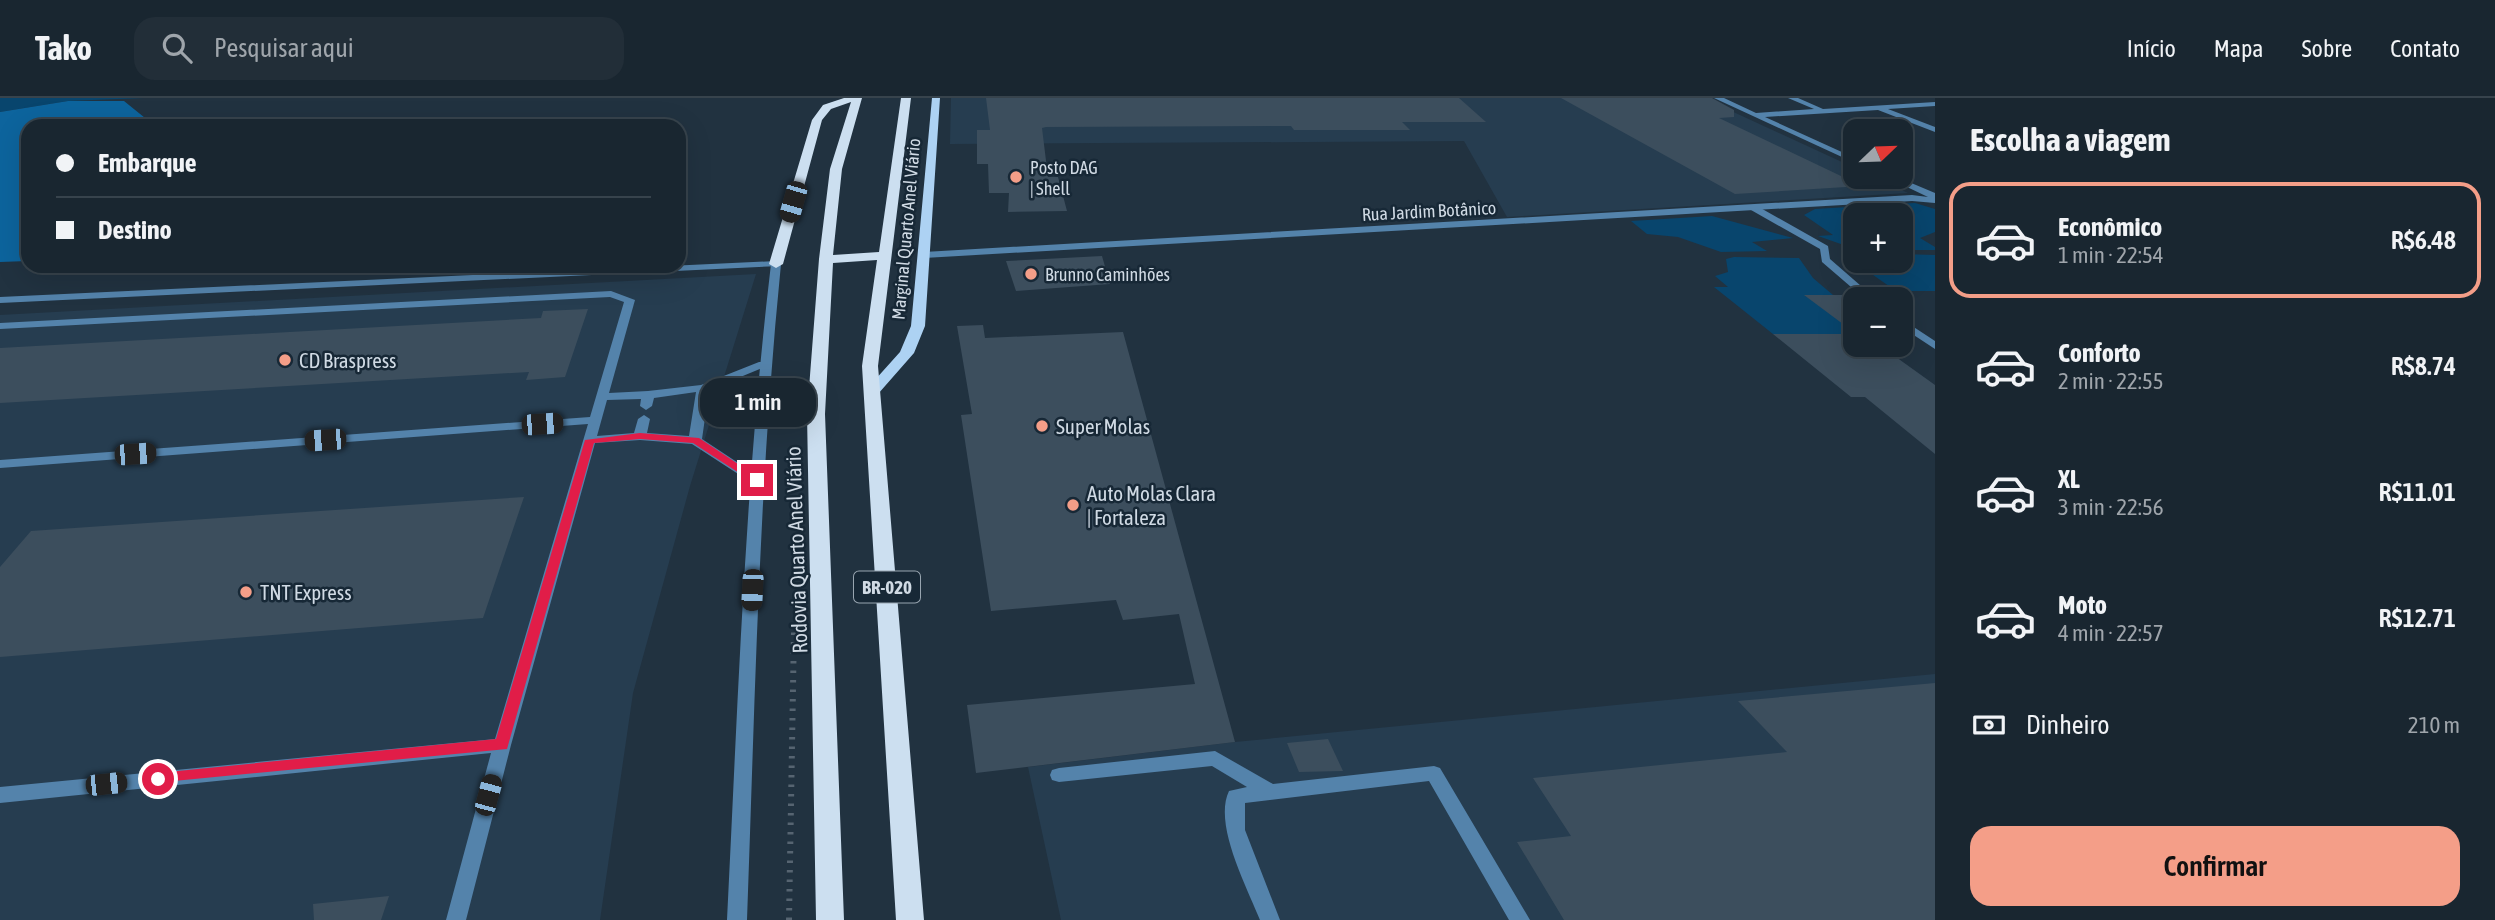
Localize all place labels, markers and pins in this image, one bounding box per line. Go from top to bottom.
place label: Posto DAG | Shell [1030,157,1098,199]
marker: Posto DAG | Shell [1008,169,1024,185]
place label: Brunno Caminhões [1045,264,1170,285]
marker: Brunno Caminhões [1023,266,1039,282]
place label: CD Braspress [299,348,397,372]
marker: CD Braspress [277,352,293,368]
place label: Super Molas [1056,414,1150,438]
marker: Super Molas [1034,418,1050,434]
place label: Auto Molas Clara | Fortaleza [1087,481,1216,529]
marker: Auto Molas Clara | Fortaleza [1065,497,1081,513]
place label: TNT Express [260,580,352,604]
marker: TNT Express [238,584,254,600]

